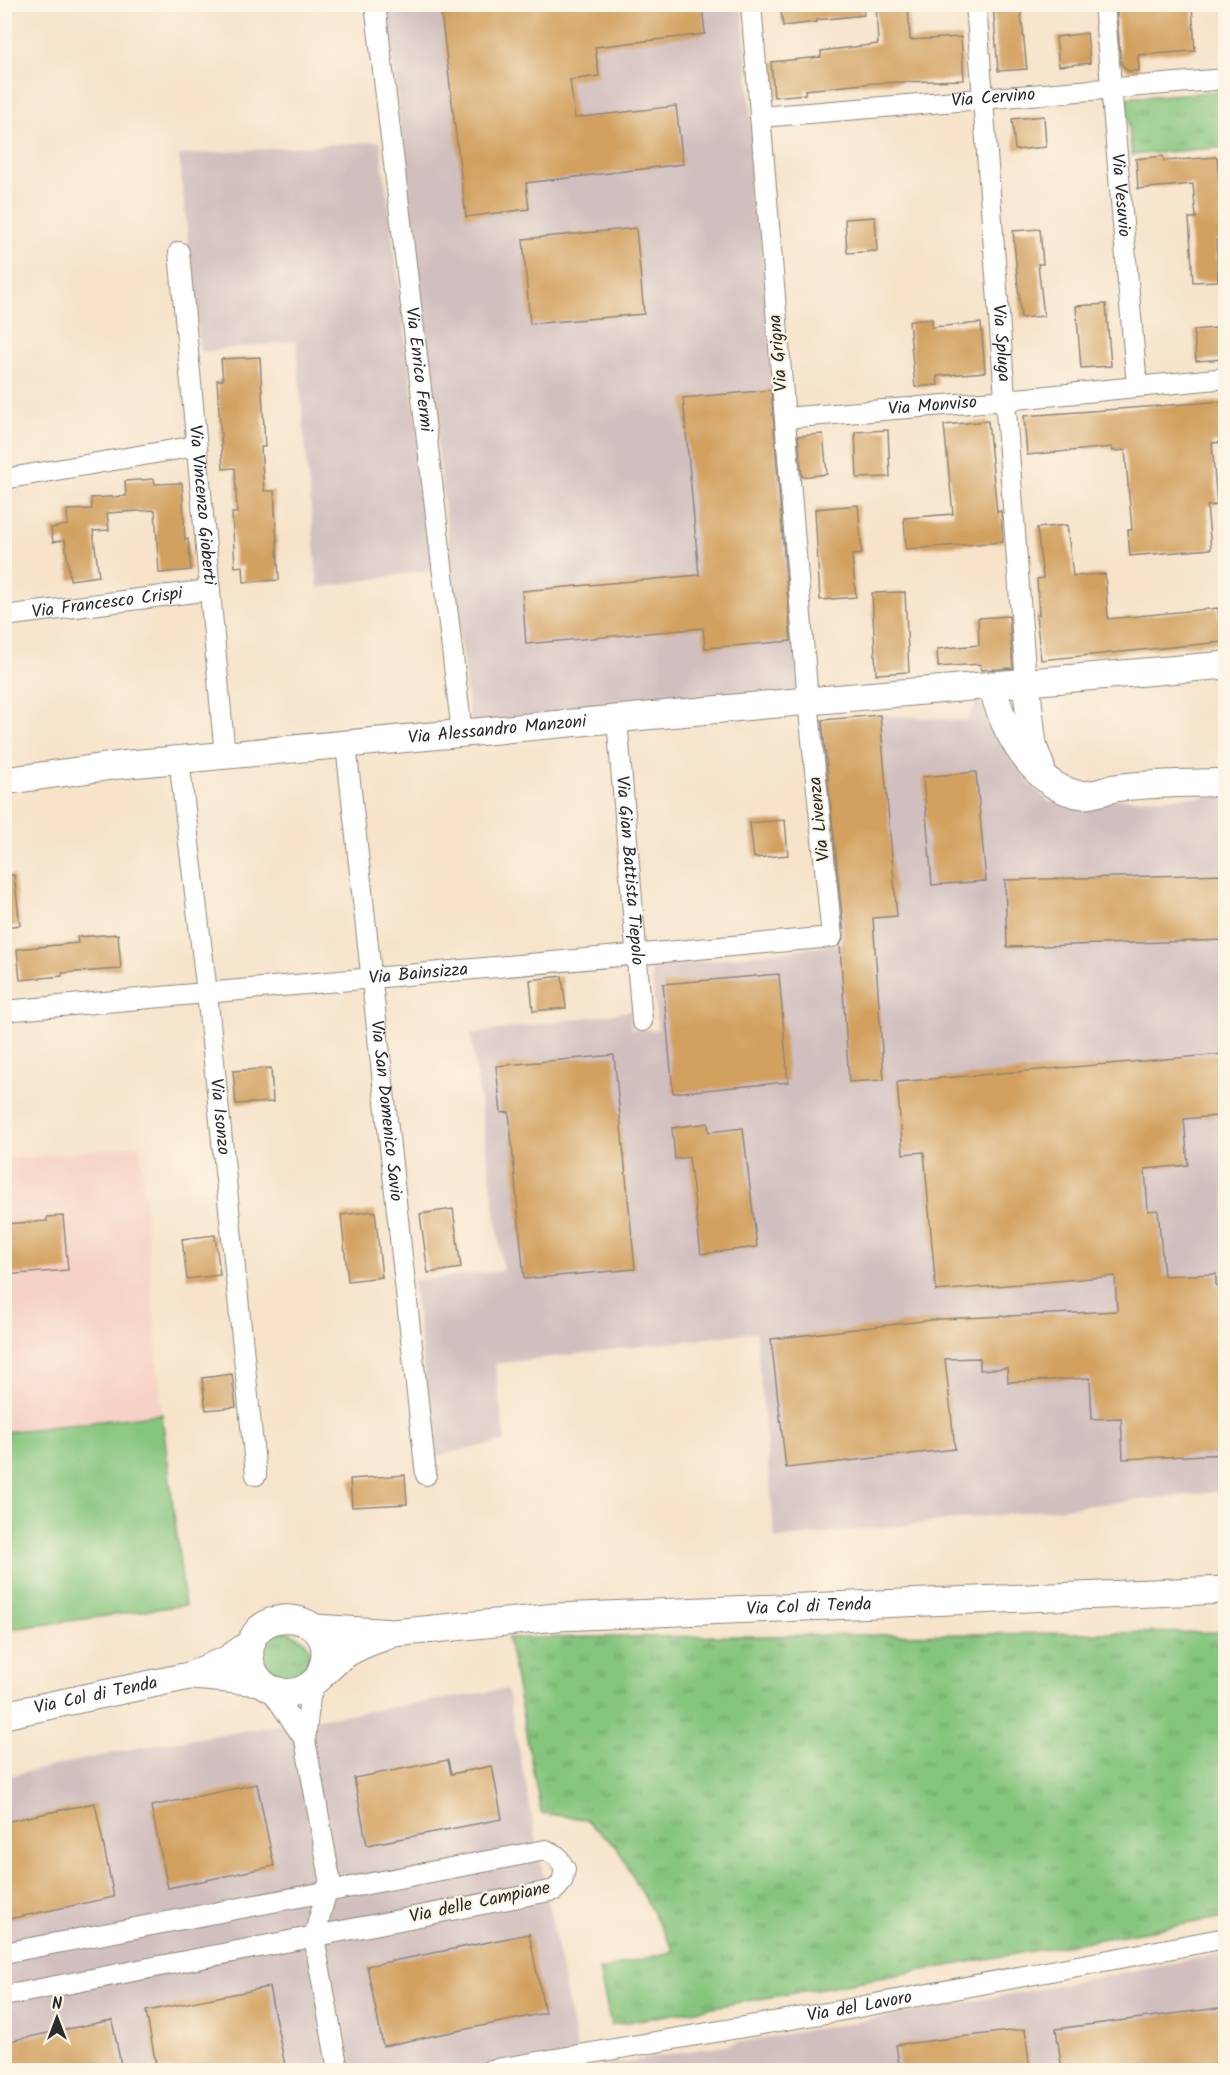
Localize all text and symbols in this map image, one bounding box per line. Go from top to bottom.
street label: Via Cervino [950,80,1036,116]
street label: Via Vesuvio [1102,152,1139,238]
street label: Via Spluga [984,303,1018,383]
street label: Via Enrico Fermi [397,305,441,434]
street label: Via Grigna [761,313,797,393]
street label: Via Monviso [887,388,978,424]
street label: Via Vincenzo Gioberti [180,424,224,587]
street label: Via Francesco Crispi [30,579,185,627]
street label: Via Alessandro Manzoni [407,707,588,753]
street label: Via Gian Battista Tiepolo [607,775,652,966]
street label: Via Livenza [801,775,839,863]
street label: Via Bainsizza [367,955,469,993]
street label: Via San Domenico Savio [362,1019,410,1203]
street label: Via Isonzo [201,1077,238,1156]
street label: Via Col di Tenda [746,1590,872,1624]
street label: Via Col di Tenda [32,1668,160,1723]
street label: Via delle Campiane [407,1874,553,1932]
street label: Via del Lavoro [805,1983,915,2031]
north arrow [27,1988,87,2048]
text: N [52,1992,62,2017]

